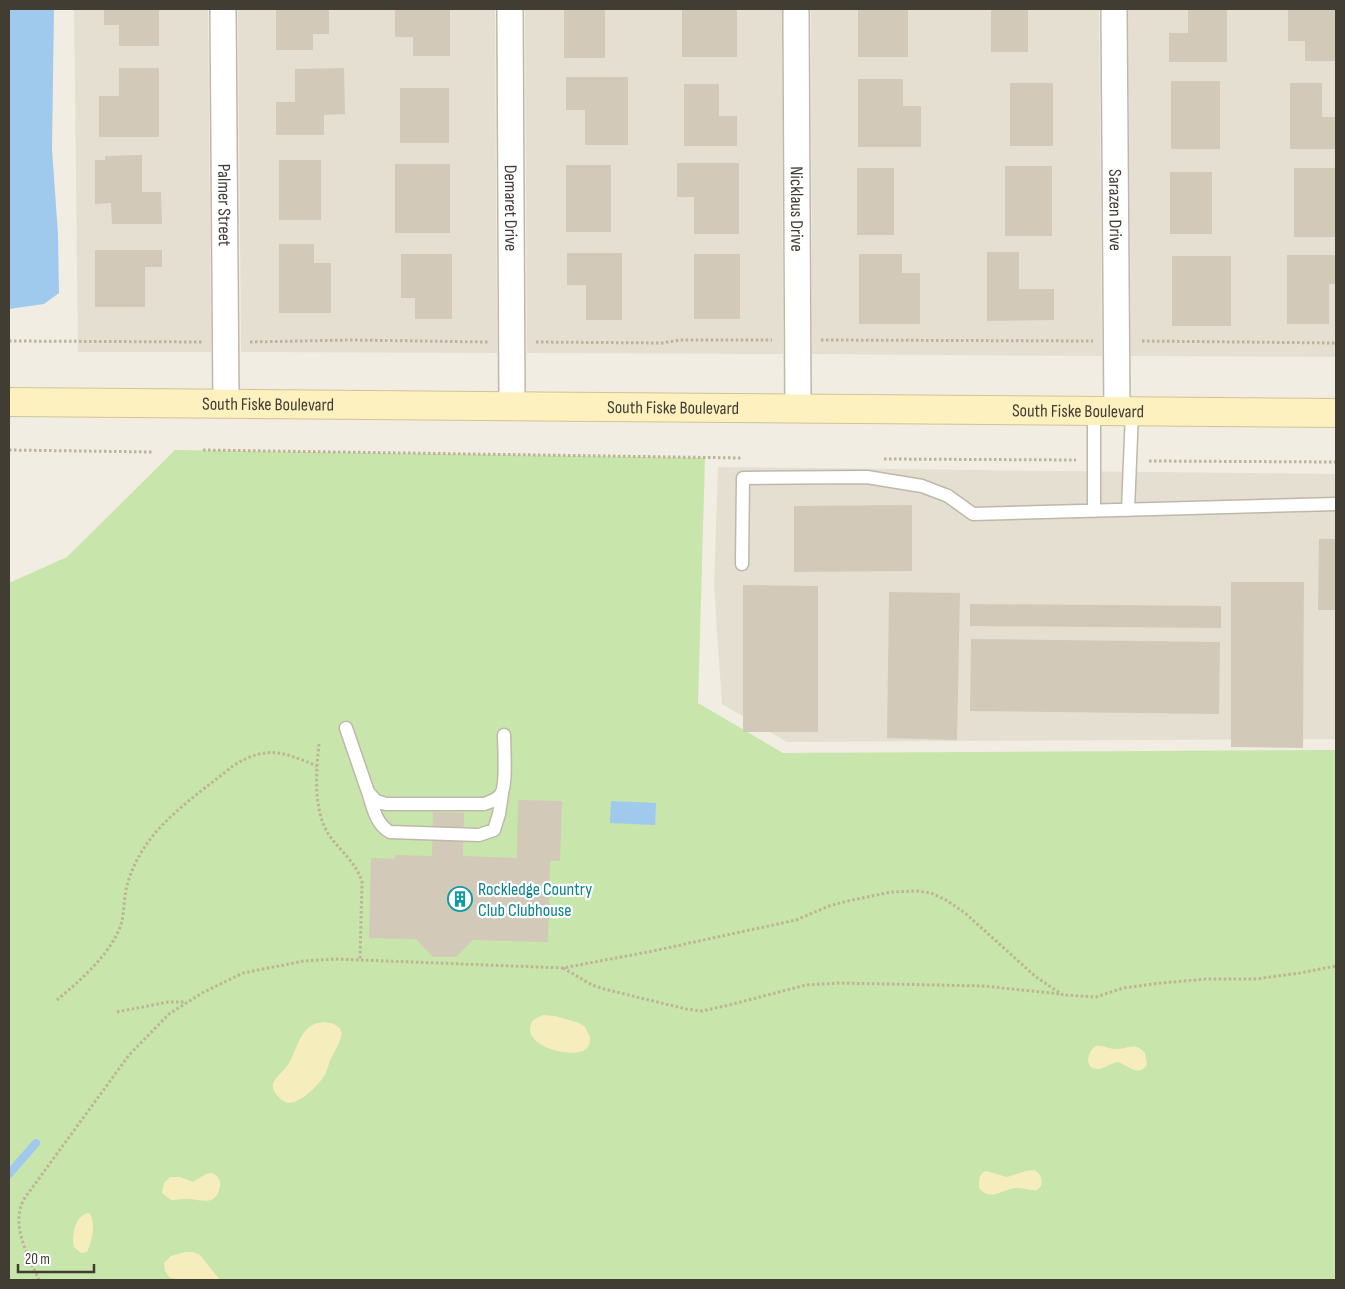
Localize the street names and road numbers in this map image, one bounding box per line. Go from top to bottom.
street label: Palmer Street [213,164,235,247]
street label: Demaret Drive [500,165,521,251]
street label: Nicklaus Drive [786,166,807,252]
street label: Sarazen Drive [1104,169,1126,251]
street label: South Fiske Boulevard [202,394,334,416]
street label: South Fiske Boulevard [607,397,739,419]
street label: South Fiske Boulevard [1012,400,1144,422]

